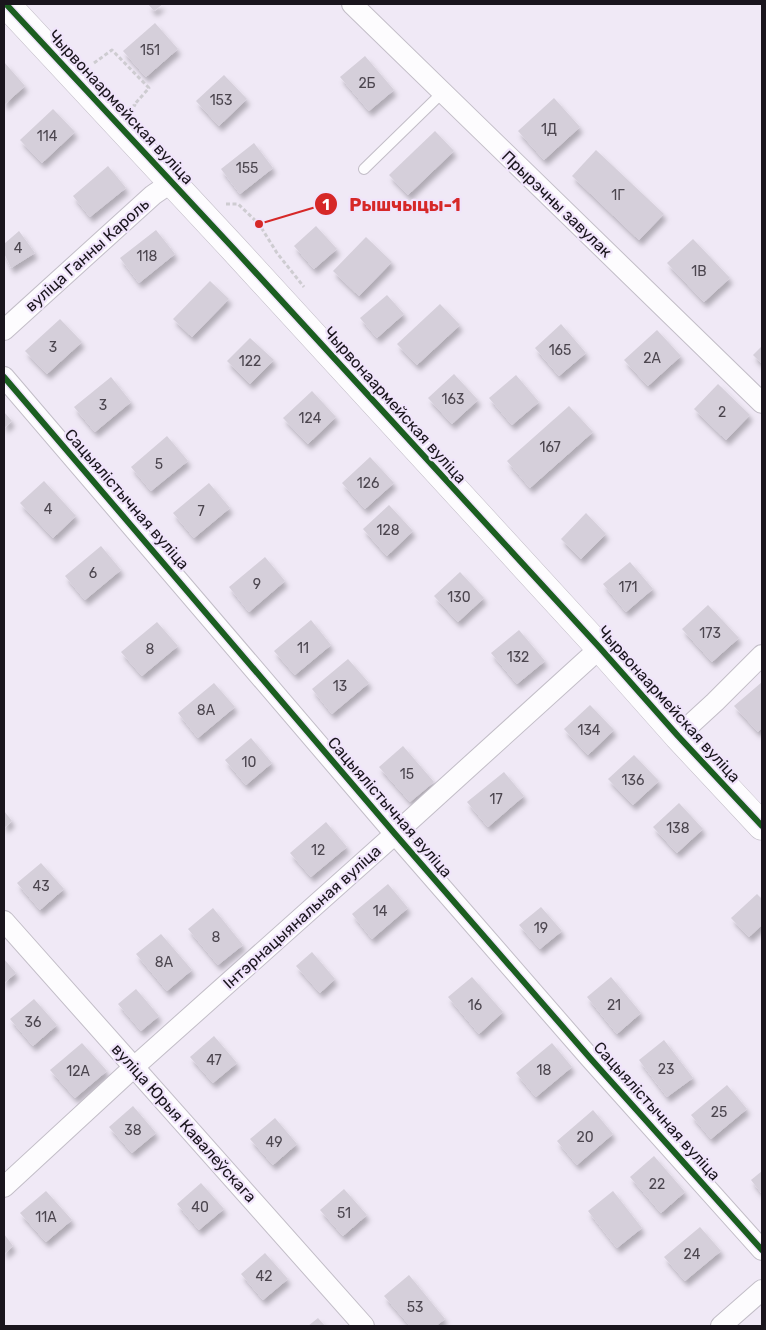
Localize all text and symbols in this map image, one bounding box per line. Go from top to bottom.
street label: Чырвонаармейская вуліца [44,26,198,188]
house number: 151 [140,42,160,59]
house number: 2Б [358,75,376,92]
house number: 153 [210,92,232,109]
house number: 1Д [541,121,557,138]
house number: 114 [37,128,58,145]
street label: Прырэчны завулак [498,147,616,262]
house number: 155 [236,160,258,177]
house number: 1Г [611,187,625,204]
callout: Рышчыцы-1 [314,188,470,221]
street label: вуліца Ганны Кароль [21,194,153,316]
text: Рышчыцы-1 [349,194,461,216]
text: 1 [322,196,330,214]
house number: 4 [14,240,23,257]
house number: 118 [137,248,158,265]
house number: 1В [691,263,707,280]
street label: Чырвонаармейская вуліца [320,323,470,487]
house number: 3 [49,339,57,356]
house number: 165 [549,342,571,359]
house number: 2А [643,350,661,367]
house number: 122 [239,353,261,370]
house number: 163 [442,391,464,408]
house number: 3 [99,397,107,414]
house number: 2 [718,404,726,421]
house number: 124 [299,410,322,427]
street label: Сацыялістычная вуліца [61,425,193,573]
house number: 167 [539,439,561,456]
house number: 5 [155,456,163,473]
house number: 126 [357,475,379,492]
house number: 4 [44,501,53,518]
house number: 7 [197,503,205,520]
house number: 128 [376,522,400,539]
house number: 6 [89,565,97,582]
house number: 9 [253,576,261,593]
house number: 171 [618,579,638,596]
house number: 130 [447,589,471,606]
street label: Чырвонаармейская вуліца [594,622,744,786]
house number: 173 [699,625,721,642]
house number: 11 [297,640,309,657]
house number: 8 [146,641,155,658]
house number: 132 [507,649,529,666]
house number: 13 [333,678,347,695]
house number: 8А [197,702,216,719]
house number: 134 [577,722,601,739]
street label: Сацыялістычная вуліца [324,733,456,881]
house number: 10 [242,754,257,771]
house number: 15 [400,766,414,783]
house number: 136 [622,772,644,789]
house number: 17 [489,791,503,808]
house number: 138 [666,820,690,837]
street label: Інтэрнацыянальная вуліца [219,841,385,993]
house number: 12 [311,842,325,859]
house number: 43 [32,878,50,895]
house number: 14 [373,903,388,920]
house number: 19 [534,920,548,937]
house number: 8 [212,929,221,946]
house number: 8А [155,954,174,971]
house number: 16 [468,997,482,1014]
house number: 21 [607,997,621,1014]
house number: 36 [25,1014,41,1031]
street label: Сацыялістычная вуліца [590,1038,724,1184]
street label: вуліца Юрыя Кавалеўскага [108,1040,260,1206]
house number: 47 [206,1052,222,1069]
house number: 23 [658,1061,674,1078]
house number: 18 [537,1062,552,1079]
house number: 12А [66,1063,90,1080]
house number: 25 [711,1104,727,1121]
house number: 38 [124,1122,142,1139]
house number: 20 [576,1129,594,1146]
house number: 49 [266,1134,282,1151]
house number: 22 [649,1176,665,1193]
house number: 40 [191,1199,209,1216]
house number: 51 [337,1205,351,1222]
house number: 11А [35,1209,57,1226]
house number: 24 [684,1246,701,1263]
house number: 42 [256,1268,272,1285]
house number: 53 [407,1299,423,1316]

